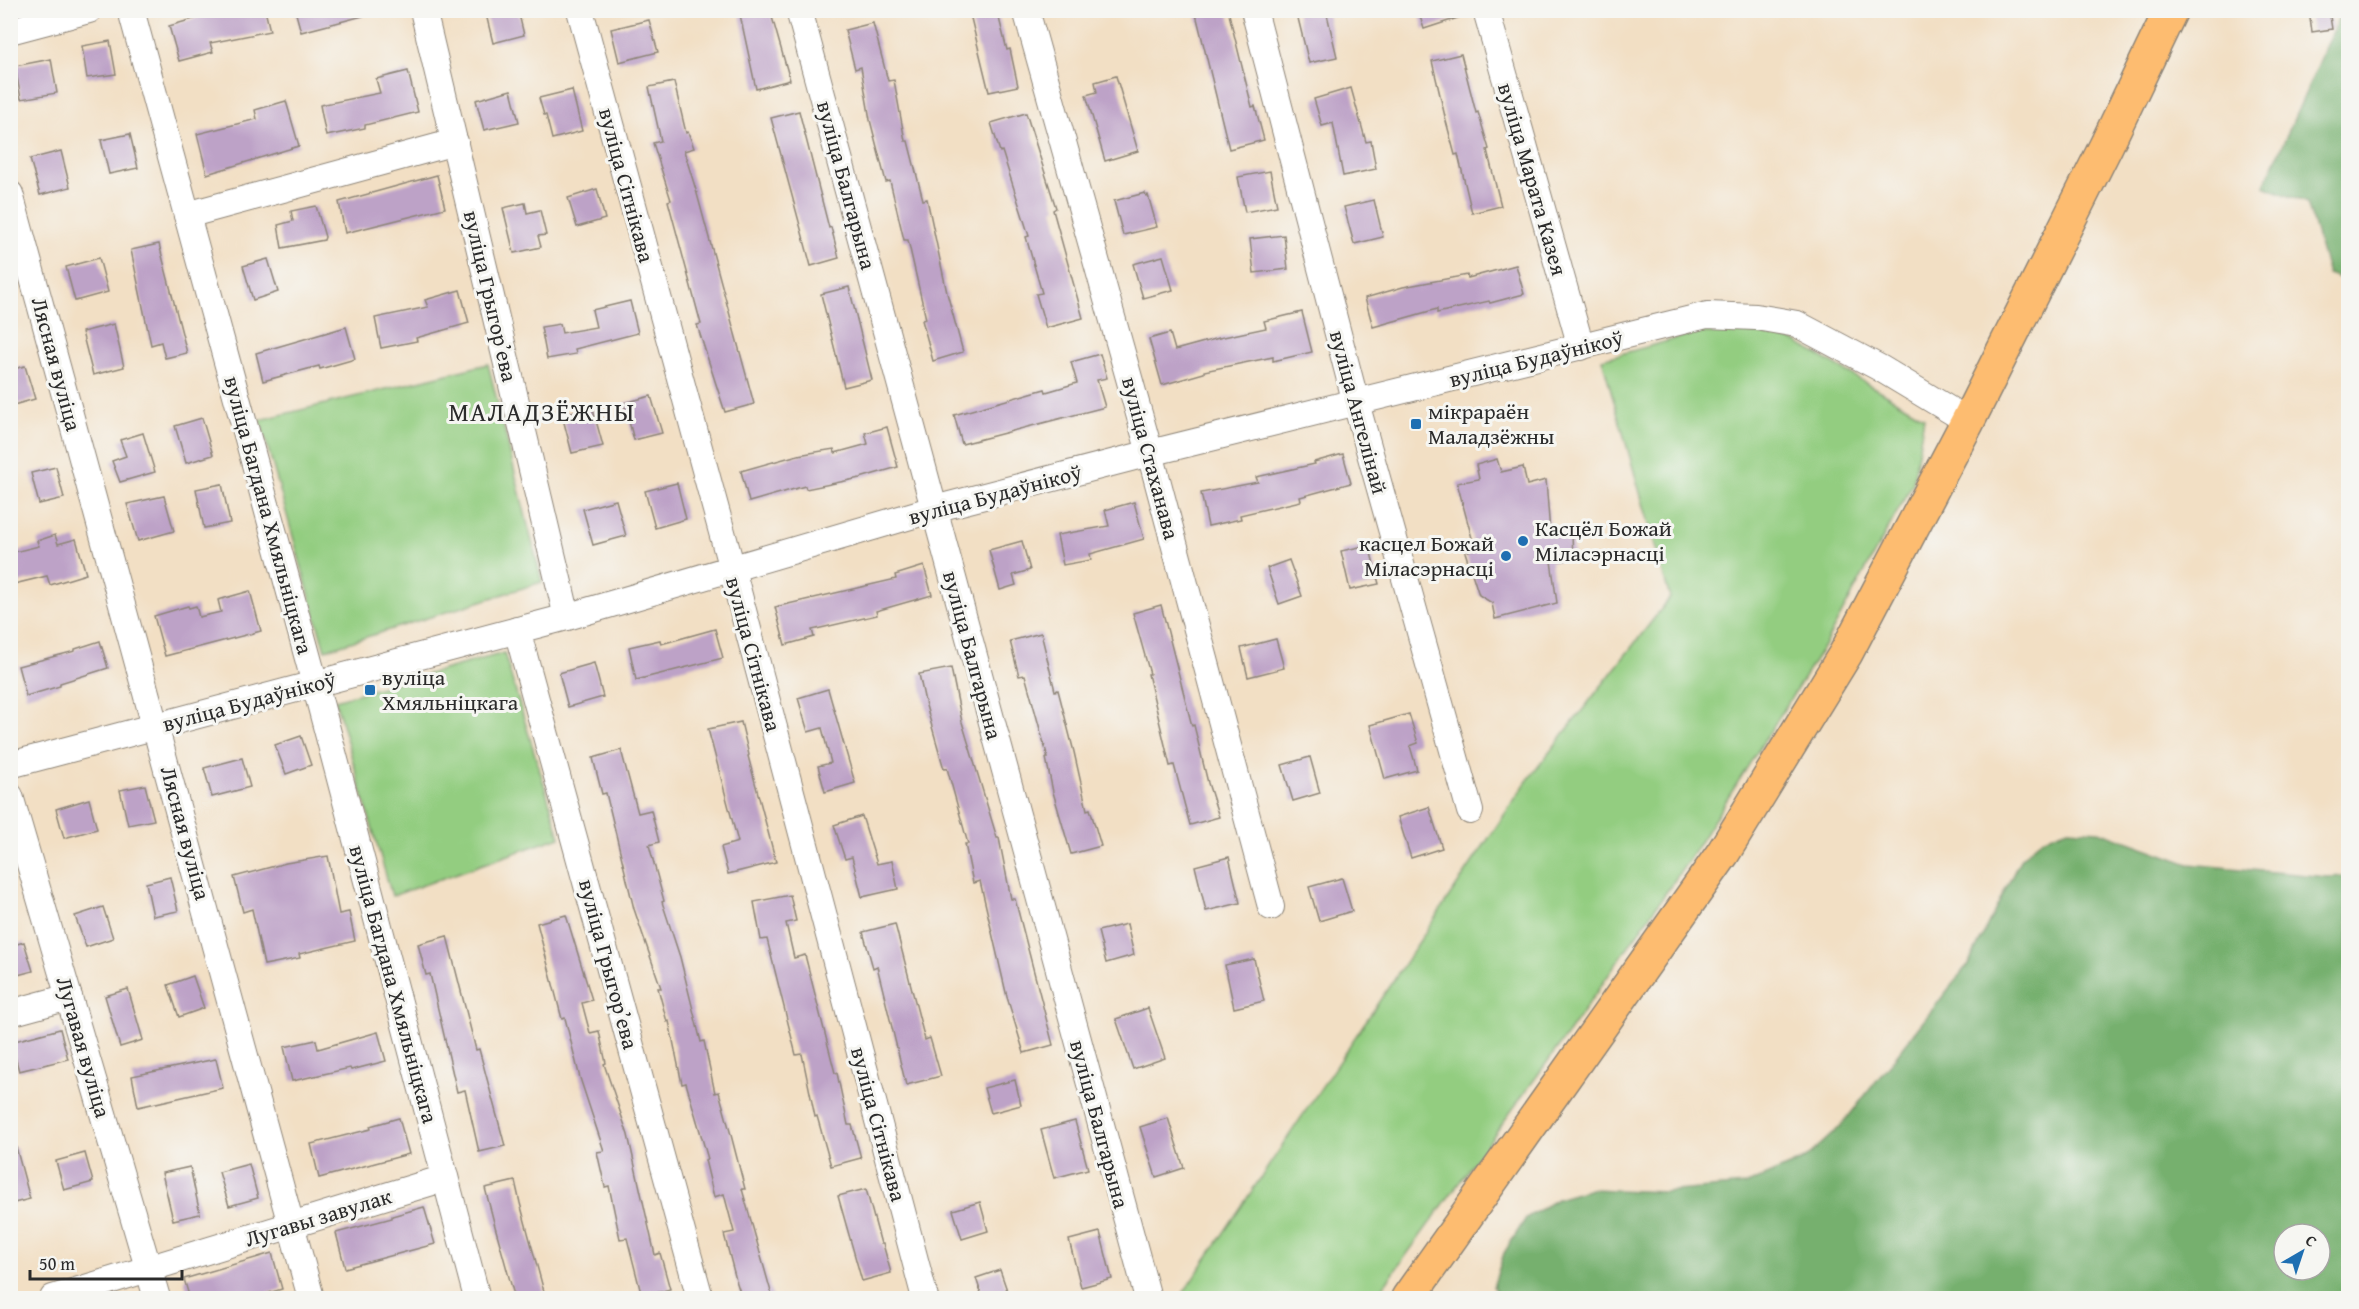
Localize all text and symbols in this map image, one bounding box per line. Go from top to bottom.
street label: вуліца Марата Казея [1490,79,1576,279]
street label: вуліца Балгарына [809,97,885,273]
street label: вуліца Сітнікава [591,104,663,266]
street label: вуліца Грыгорʼева [456,207,526,385]
street label: Лясная вуліца [24,294,90,435]
street label: вуліца Будаўнікоў [1446,321,1626,395]
street label: вуліца Ангелінай [1322,327,1396,497]
street label: вуліца Багдана Хмяльніцкага [216,372,322,658]
street label: вуліца Стаханава [1114,373,1188,543]
district label: МАЛАДЗЁЖНЫ [448,392,636,431]
place label: мікрараён Маладзёжны [1428,395,1554,452]
marker: мікрараён Маладзёжны [1409,417,1423,431]
street label: вуліца Будаўнікоў [905,455,1085,533]
place label: Касцёл Божай Міласэрнасці [1535,512,1672,569]
place label: касцел Божай Міласэрнасці [1359,527,1494,584]
marker: Касцёл Божай Міласэрнасці [1516,534,1530,548]
marker: касцел Божай Міласэрнасці [1499,549,1513,563]
street label: вуліца Балгарына [935,567,1011,743]
street label: вуліца Сітнікава [718,573,790,735]
place label: вуліца Хмяльніцкага [382,661,519,718]
street label: вуліца Будаўнікоў [159,662,339,740]
marker: вуліца Хмяльніцкага [363,683,377,697]
street label: Лясная вуліца [153,763,219,904]
street label: вуліца Багдана Хмяльніцкага [341,841,447,1127]
street label: вуліца Грыгорʼева [571,875,647,1053]
street label: Лугавая вуліца [49,973,120,1122]
street label: вуліца Балгарына [1062,1036,1138,1212]
street label: вуліца Сітнікава [843,1043,915,1205]
street label: Лугавы завулак [241,1179,396,1255]
north arrow [2272,1222,2332,1282]
text: С [2300,1228,2323,1253]
scale bar [30,1243,182,1281]
text: 50 m [39,1250,75,1277]

